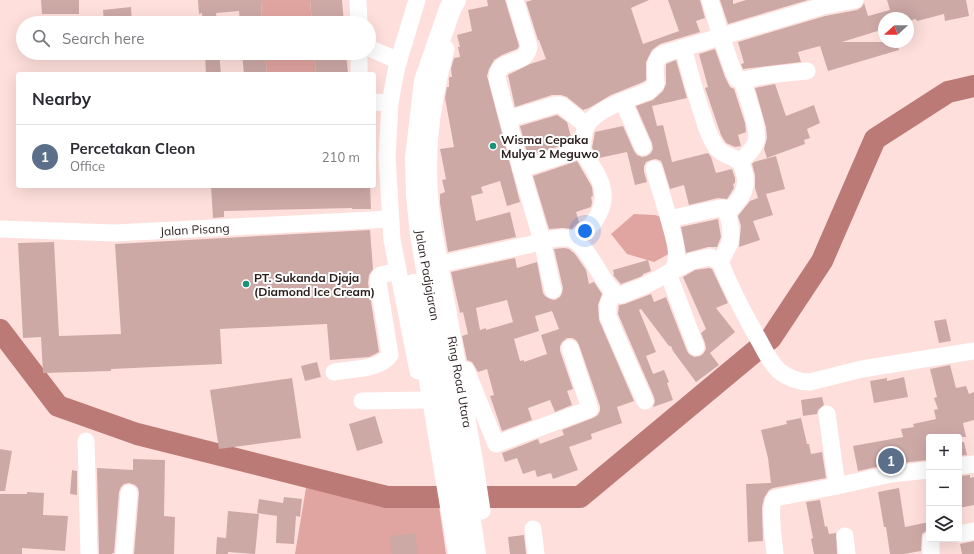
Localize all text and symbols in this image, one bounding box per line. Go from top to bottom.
north arrow [878,12,914,48]
search box [16,16,376,60]
icon: search [30,27,52,49]
text: Search here [62,29,144,48]
text: Nearby [32,88,91,109]
place label: Wisma Cepaka Mulya 2 Meguwo [501,132,599,161]
text: Percetakan Cleon [70,139,195,158]
marker: Wisma Cepaka Mulya 2 Meguwo [488,141,498,151]
text: 1 [41,149,49,165]
text: 210 m [322,149,360,165]
text: Office [70,158,105,174]
street label: Jalan Pisang [160,220,230,238]
your location [575,221,595,241]
street label: Jalan Padjajaran [413,229,443,322]
place label: PT. Sukanda Djaja (Diamond Ice Cream) [254,270,375,299]
marker: PT. Sukanda Djaja (Diamond Ice Cream) [241,279,251,289]
street label: Ring Road Utara [445,335,476,429]
map controls [926,434,962,542]
button: + [926,434,962,470]
pin: 1 [878,446,904,476]
button: − [926,470,962,506]
button: layers [926,506,962,542]

